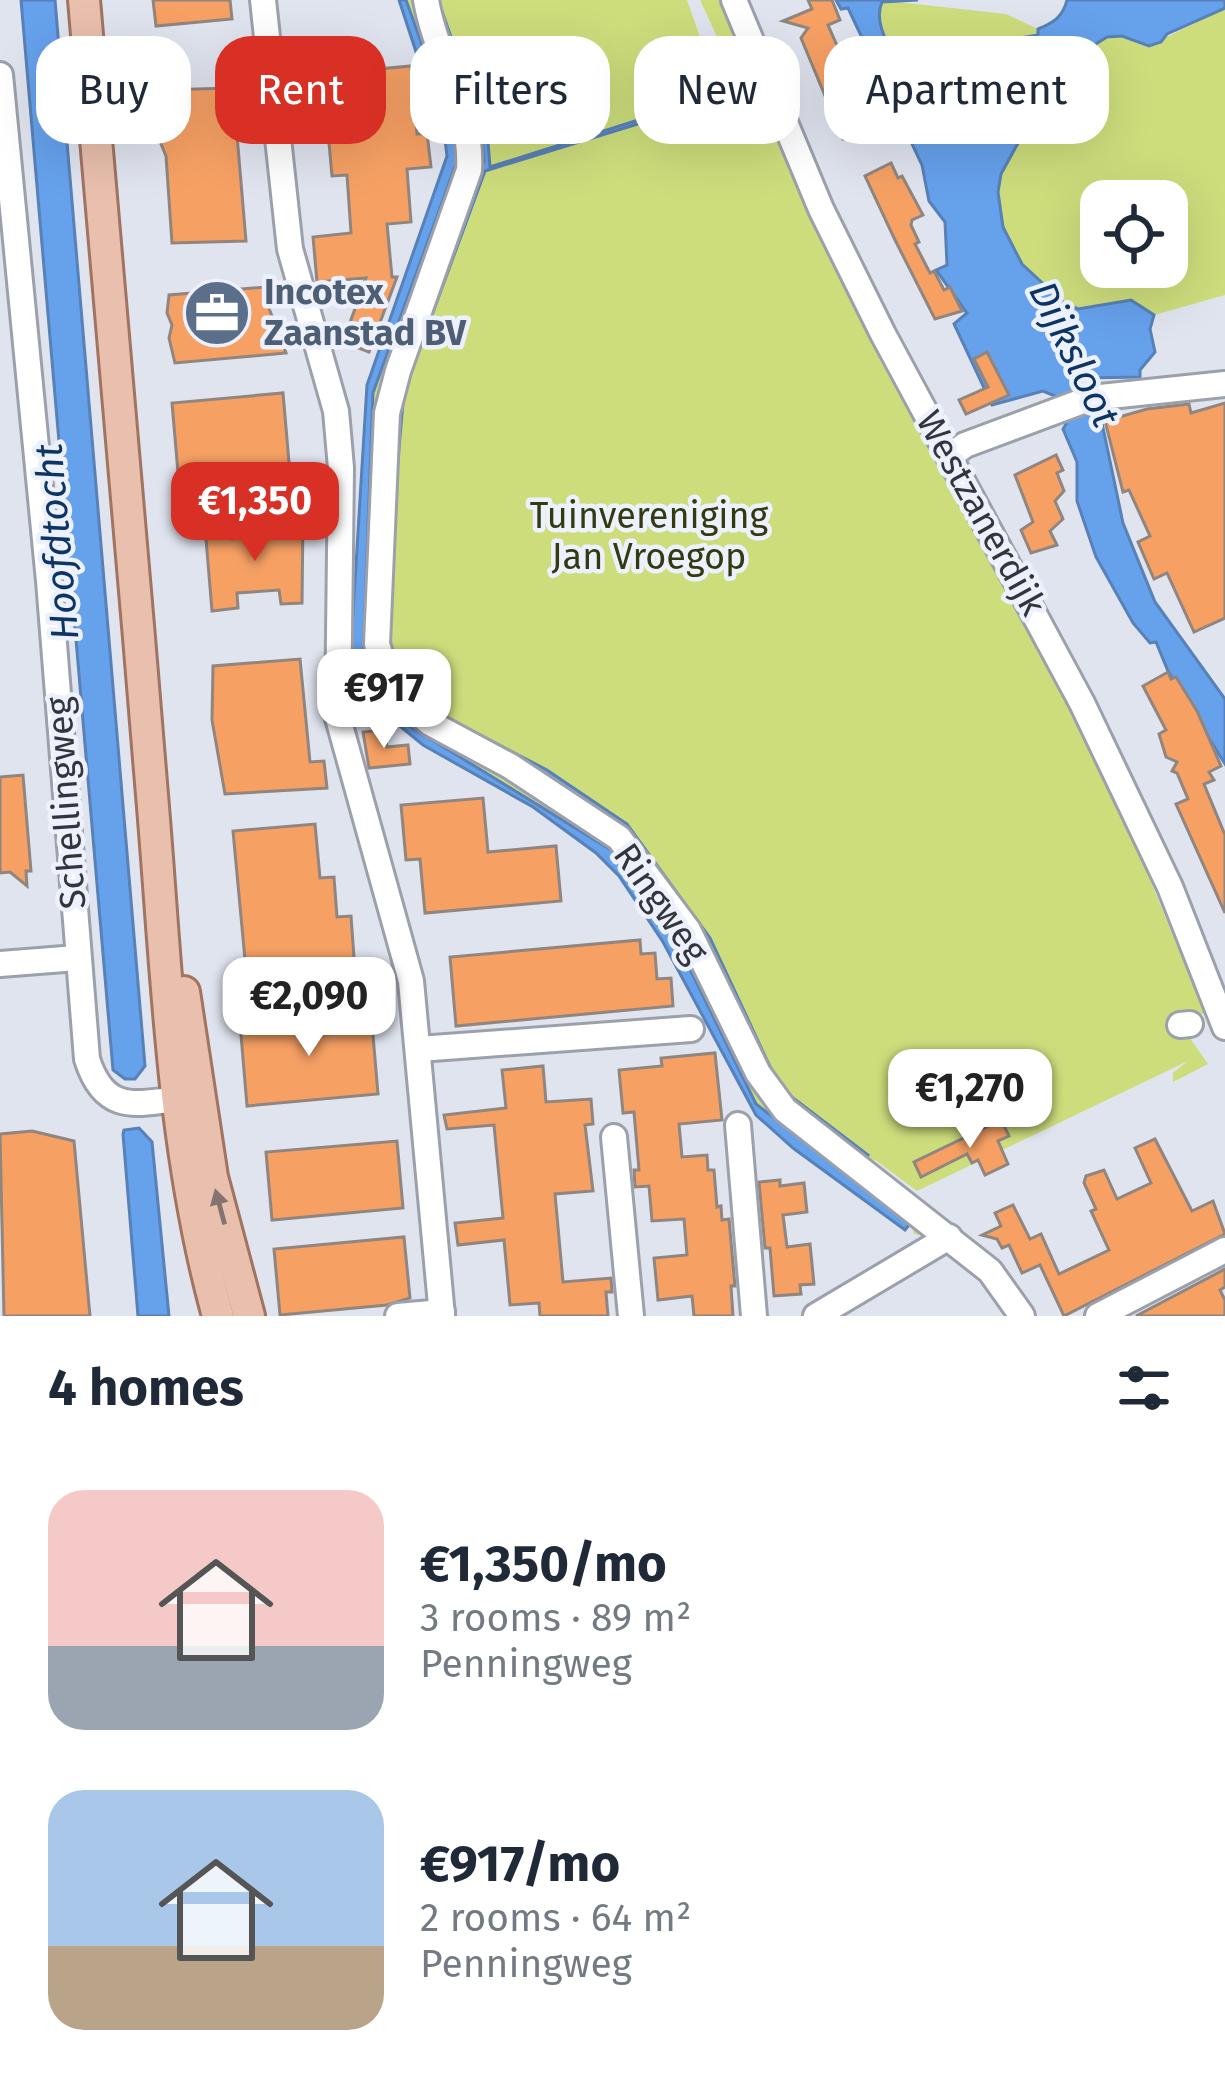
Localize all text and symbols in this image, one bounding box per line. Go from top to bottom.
chip: Buy [36,36,191,144]
chip: Rent [215,36,386,144]
chip: Filters [410,36,610,144]
chip: New [634,36,800,144]
chip: Apartment [824,36,1109,144]
map controls [1080,180,1188,288]
button: locate [1080,180,1188,288]
place label: Incotex Zaanstad BV [264,270,468,355]
water label: Dijksloot [1019,274,1129,434]
office icon: Incotex Zaanstad BV [182,278,252,348]
street label: Westzanerdijk [907,403,1056,624]
water label: Hoofdtocht [25,442,89,642]
pin: €1,350 [157,462,353,564]
text: €1,350 [198,478,312,524]
park label: Tuinvereniging Jan Vroegop [530,494,769,579]
pin: €917 [313,649,455,751]
text: €917 [344,665,424,711]
street label: Schellingweg [37,695,95,911]
street label: Ringweg [604,835,718,972]
pin: €2,090 [211,957,407,1059]
text: €2,090 [250,973,368,1019]
pin: €1,270 [872,1049,1068,1151]
text: €1,270 [915,1065,1025,1111]
one-way arrow [210,1189,229,1226]
icon: filters [1111,1355,1177,1421]
text: 4 homes [48,1357,244,1419]
text: €1,350/mo [420,1533,667,1595]
icon: home [144,1538,288,1682]
text: 3 rooms · 89 m² [420,1595,691,1641]
text: Penningweg [420,1641,632,1687]
text: €917/mo [420,1833,620,1895]
icon: home [144,1838,288,1982]
text: 2 rooms · 64 m² [420,1895,691,1941]
text: Penningweg [420,1941,632,1987]

